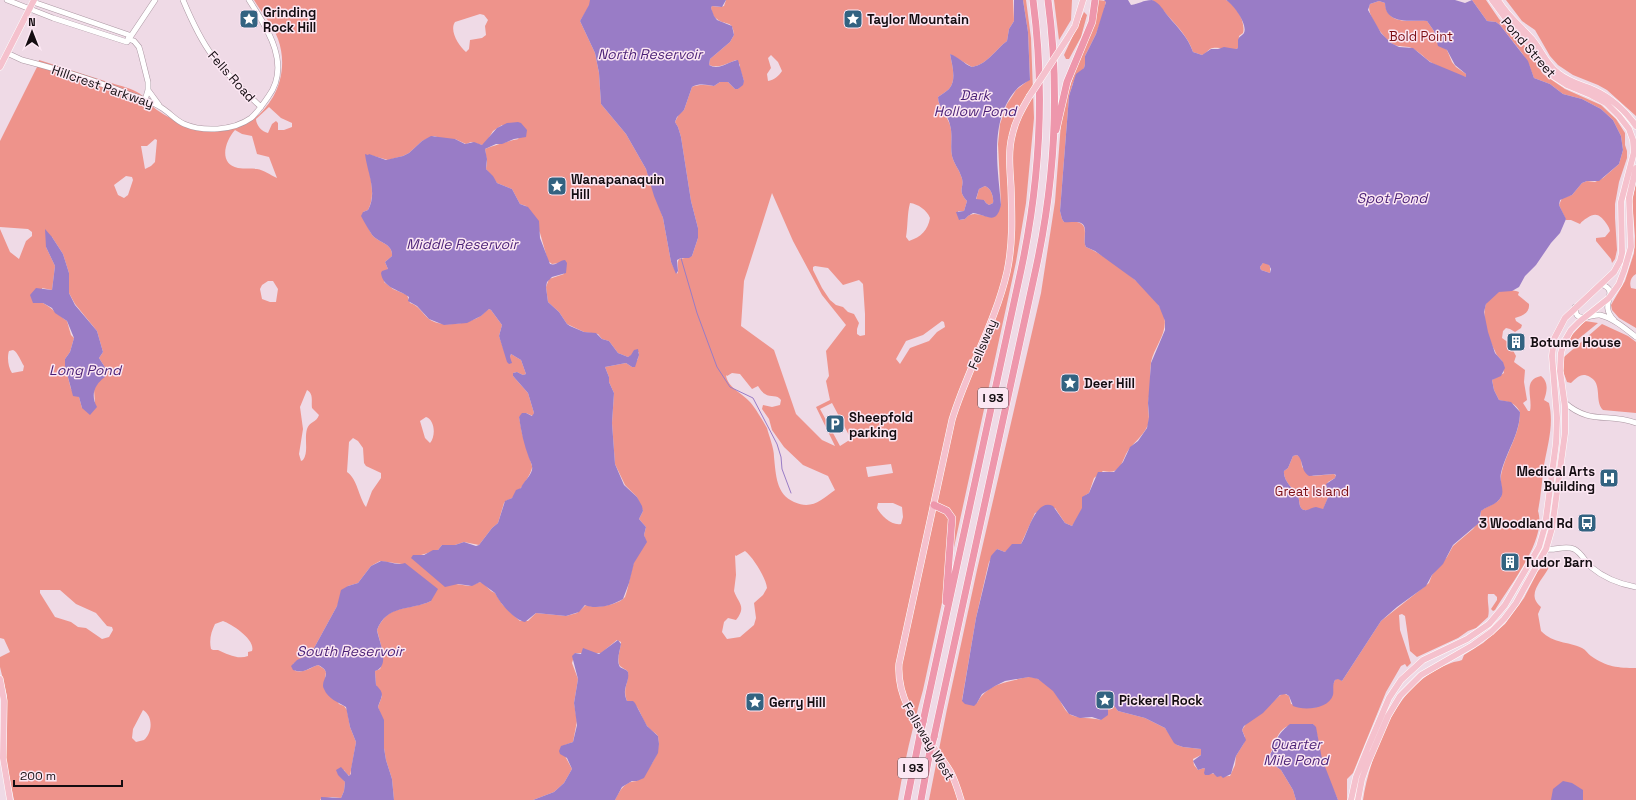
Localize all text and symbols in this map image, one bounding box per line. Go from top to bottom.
place label: Grinding Rock Hill [263,4,316,36]
place icon: Grinding Rock Hill [238,8,260,30]
place icon: Taylor Mountain [842,8,864,30]
place label: Taylor Mountain [867,11,969,28]
north arrow [12,12,52,52]
street label: Pond Street [1498,13,1560,81]
text: N [28,15,36,29]
park label: Bold Point [1389,28,1453,45]
water label: North Reservoir [598,45,704,63]
street label: Fells Road [204,47,259,105]
street label: Hillcrest Parkway [50,61,156,112]
water label: Dark Hollow Pond [934,86,1018,120]
place label: Wanapanaquin Hill [571,171,665,203]
place icon: Wanapanaquin Hill [546,175,568,197]
water label: Spot Pond [1357,189,1429,207]
water label: Middle Reservoir [406,235,520,253]
street label: Fellsway [964,316,1001,372]
building icon: Botume House [1505,331,1527,353]
place label: Botume House [1530,334,1621,351]
water label: Long Pond [49,361,123,379]
place icon: Deer Hill [1059,372,1081,394]
place label: Deer Hill [1084,375,1135,392]
road number: I 93 [978,388,1008,408]
place label: Sheepfold parking [849,409,913,441]
parking icon: Sheepfold parking [824,413,846,435]
place label: Medical Arts Building [1516,463,1595,495]
hospital icon: Medical Arts Building [1598,467,1620,489]
park label: Great Island [1275,483,1349,500]
bus stop icon: 3 Woodland Rd [1576,512,1598,534]
place label: 3 Woodland Rd [1479,515,1573,532]
building icon: Tudor Barn [1499,551,1521,573]
place label: Tudor Barn [1524,554,1593,571]
water label: South Reservoir [296,642,405,660]
place icon: Pickerel Rock [1094,689,1116,711]
place icon: Gerry Hill [744,691,766,713]
place label: Pickerel Rock [1119,692,1203,709]
place label: Gerry Hill [769,694,826,711]
street label: Fellsway West [899,699,959,783]
water label: Quarter Mile Pond [1263,735,1331,769]
road number: I 93 [898,758,928,778]
scale bar [14,762,122,788]
text: 200 m [20,768,56,784]

